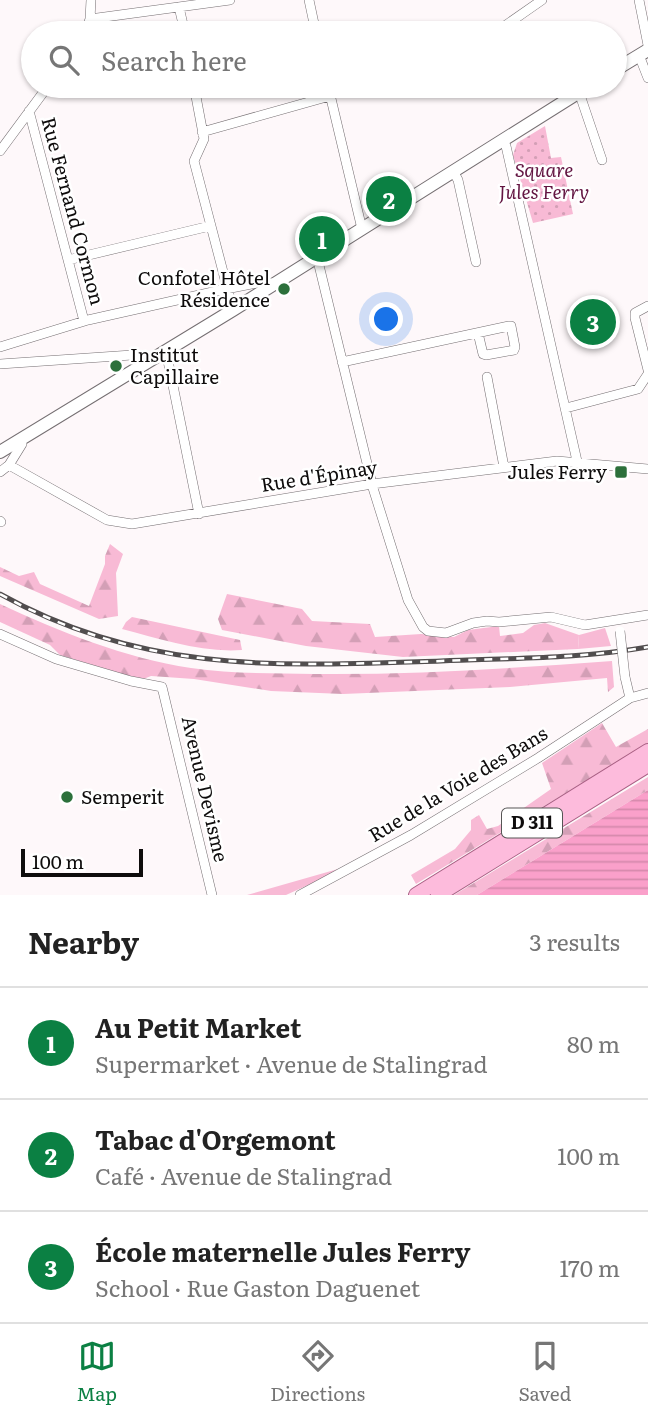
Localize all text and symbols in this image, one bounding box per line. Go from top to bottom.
search box [21,21,627,98]
text: Search here [101,40,247,79]
icon: search [45,41,83,79]
street label: Rue Fernand Cormon [35,114,113,308]
park label: Square Jules Ferry [499,155,589,205]
pin: 2 [366,173,412,225]
pin: 1 [299,213,345,265]
place label: Confotel Hôtel Résidence [138,263,270,313]
marker: Confotel Hôtel Résidence [276,281,292,297]
pin: 3 [570,296,616,348]
your location [369,302,403,336]
place label: Institut Capillaire [130,340,219,390]
marker: Institut Capillaire [108,358,124,374]
street label: Rue d'Épinay [259,452,379,498]
place label: Jules Ferry [507,457,607,485]
marker: Jules Ferry [613,464,629,480]
street label: Avenue Devisme [176,713,236,865]
street label: Rue de la Voie des Bans [363,718,553,848]
place label: Semperit [81,782,164,810]
marker: Semperit [59,789,75,805]
road number: D 311 [502,808,562,838]
scale bar [21,846,144,878]
text: 100 m [32,847,84,875]
text: Nearby [28,919,139,963]
text: 3 results [529,924,620,958]
text: Au Petit Market [95,1007,301,1046]
text: 1 [46,1026,56,1060]
text: 80 m [567,1026,620,1060]
text: Supermarket · Avenue de Stalingrad [95,1046,488,1080]
text: Tabac d'Orgemont [95,1119,336,1158]
text: 2 [45,1138,57,1172]
text: 100 m [557,1138,620,1172]
text: Café · Avenue de Stalingrad [95,1158,392,1192]
text: École maternelle Jules Ferry [95,1231,471,1270]
text: 3 [45,1250,57,1284]
text: 170 m [559,1250,620,1284]
text: School · Rue Gaston Daguenet [95,1270,420,1304]
tab: Map [77,1337,117,1407]
tab: Directions [270,1337,365,1407]
tab: Saved [518,1337,571,1407]

